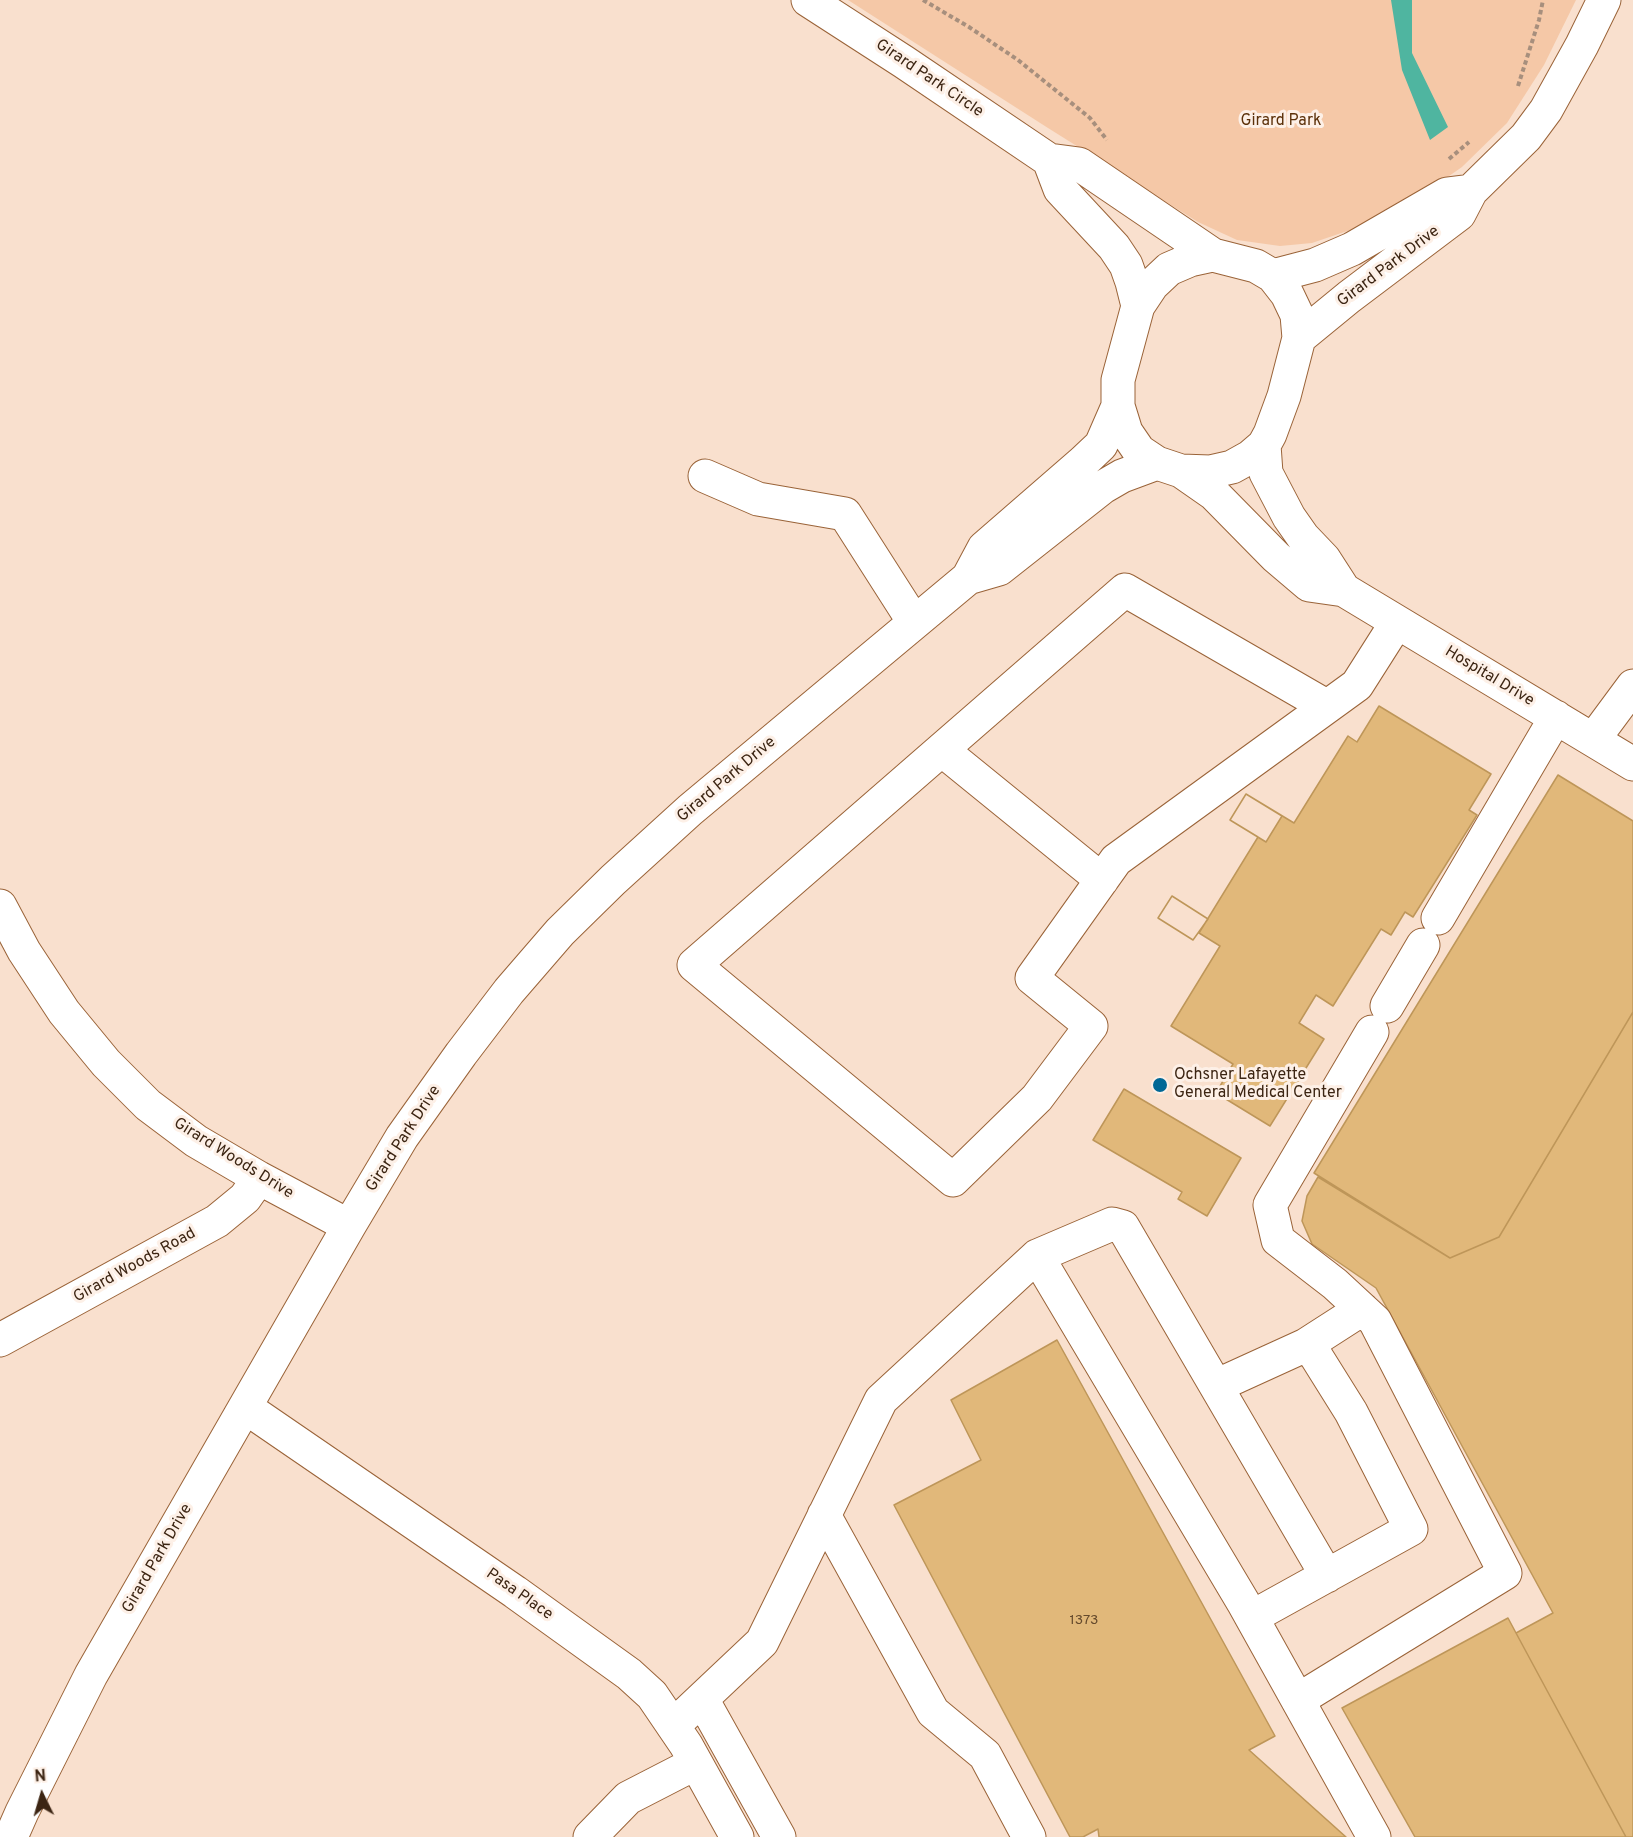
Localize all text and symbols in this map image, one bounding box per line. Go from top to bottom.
street label: Girard Park Circle [871,36,987,122]
park label: Girard Park [1240,112,1322,132]
street label: Girard Park Drive [1334,222,1444,312]
street label: Hospital Drive [1441,643,1537,711]
street label: Girard Park Drive [674,733,780,827]
place label: Ochsner Lafayette General Medical Center [1174,1066,1342,1104]
marker: Ochsner Lafayette General Medical Center [1151,1076,1169,1094]
street label: Girard Park Drive [362,1082,446,1196]
street label: Girard Woods Drive [169,1114,297,1204]
street label: Girard Woods Road [70,1224,200,1308]
street label: Girard Park Drive [119,1501,197,1617]
street label: Pasa Place [482,1565,556,1625]
house number: 1373 [1069,1613,1099,1629]
north arrow [12,1765,72,1825]
text: N [34,1767,47,1788]

